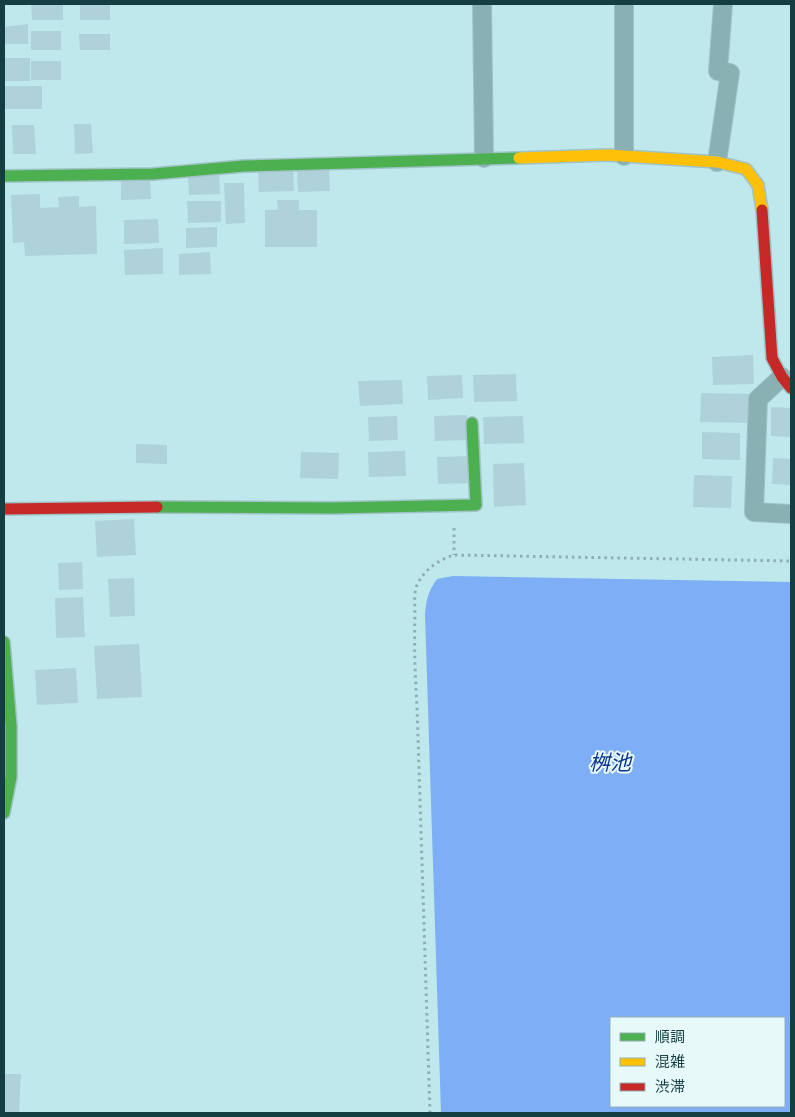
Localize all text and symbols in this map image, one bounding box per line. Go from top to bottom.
water label: 桝池 [589,748,633,780]
legend [610,1017,785,1107]
text: 順調 [655,1026,685,1049]
text: 混雑 [655,1051,685,1074]
text: 渋滞 [655,1076,685,1099]

